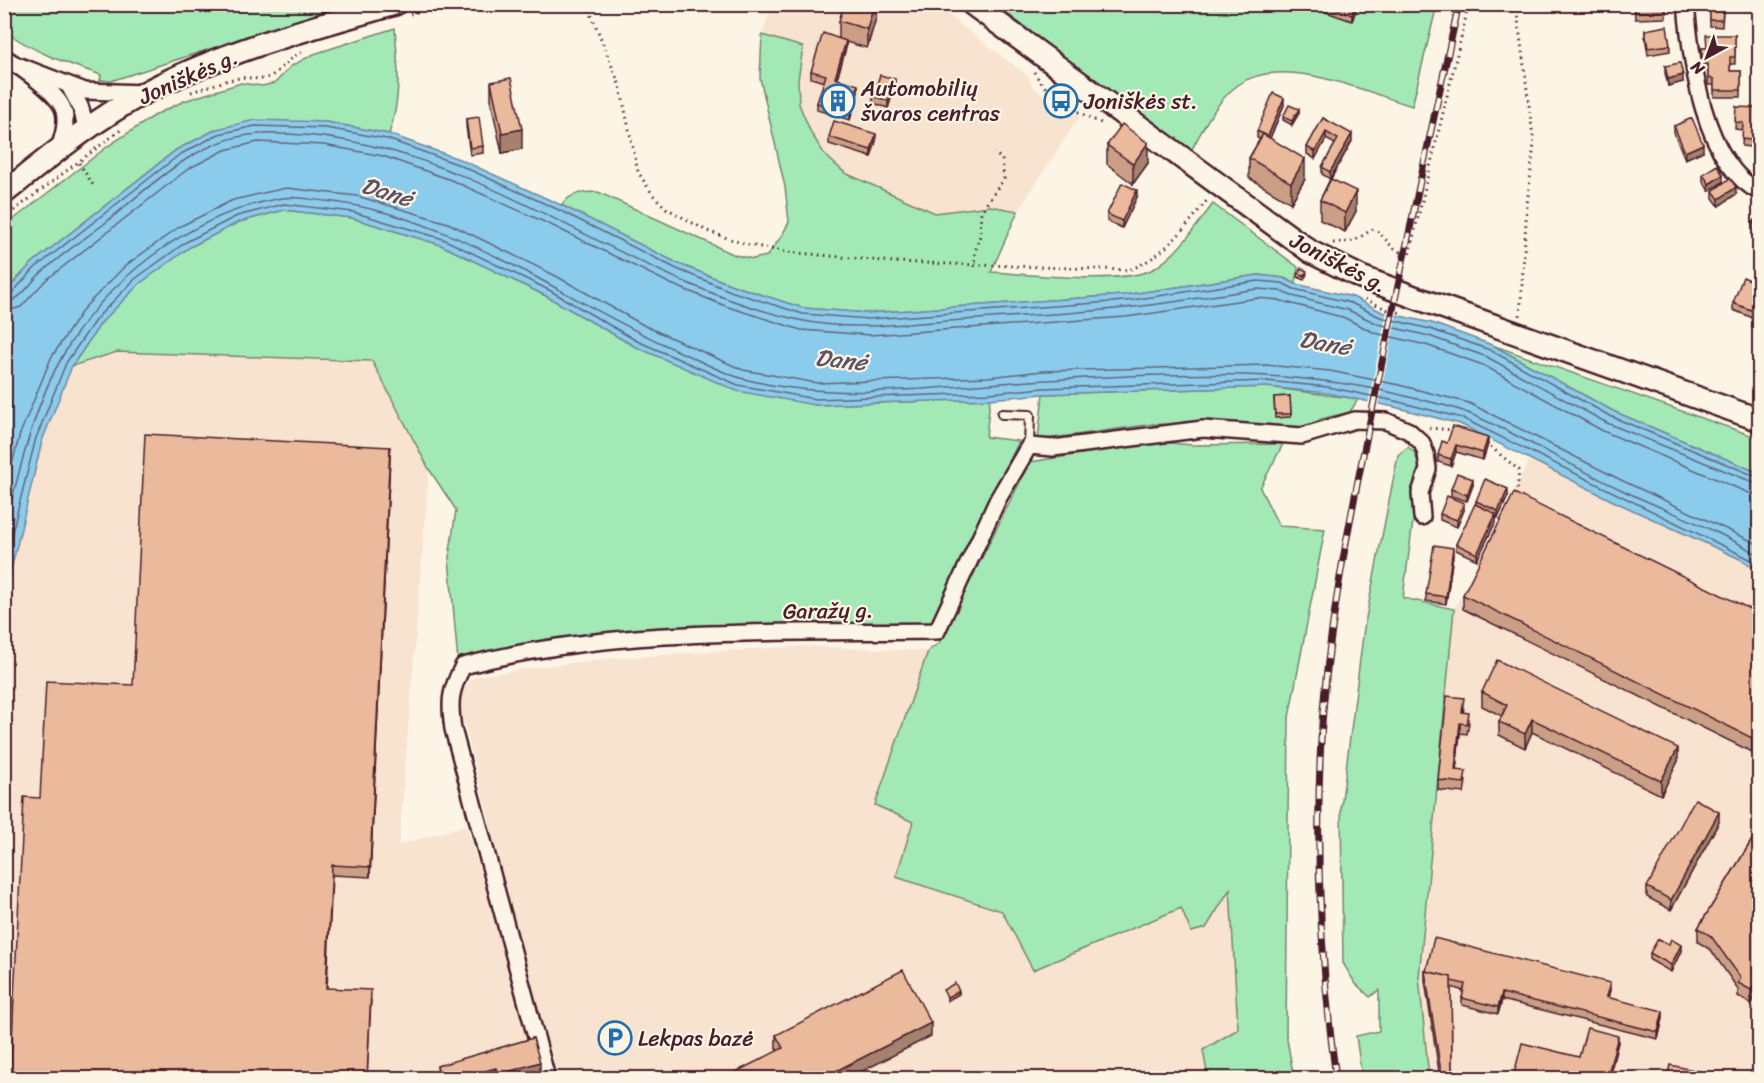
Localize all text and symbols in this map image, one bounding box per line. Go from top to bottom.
north arrow [1677,27,1737,87]
street label: Joniškės g. [131,37,244,116]
text: N [1683,53,1712,83]
place label: Automobilių švaros centras [860,69,1001,133]
place label: Joniškės st. [1083,82,1198,121]
building icon: Automobilių švaros centras [820,83,856,119]
bus stop icon: Joniškės st. [1043,83,1079,119]
water label: Danė [356,164,420,220]
street label: Joniškės g. [1282,221,1394,304]
water label: Danė [1296,318,1357,369]
water label: Danė [813,336,872,384]
street label: Garažų g. [782,590,874,631]
place label: Lekpas bazė [638,1019,753,1058]
parking icon: Lekpas bazė [597,1020,633,1056]

